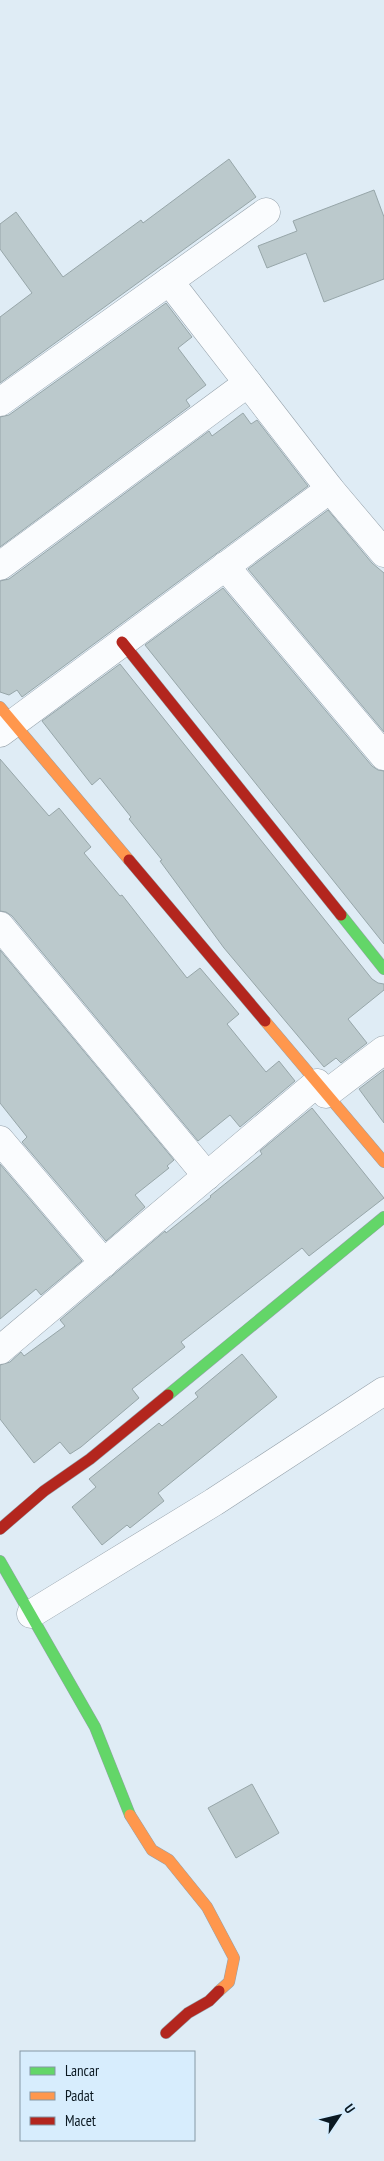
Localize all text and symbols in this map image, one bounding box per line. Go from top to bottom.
legend [20,2051,195,2141]
text: Lancar [65,2061,100,2080]
text: Padat [65,2086,94,2105]
north arrow [314,2091,364,2141]
text: U [340,2100,359,2117]
text: Macet [65,2111,96,2130]

